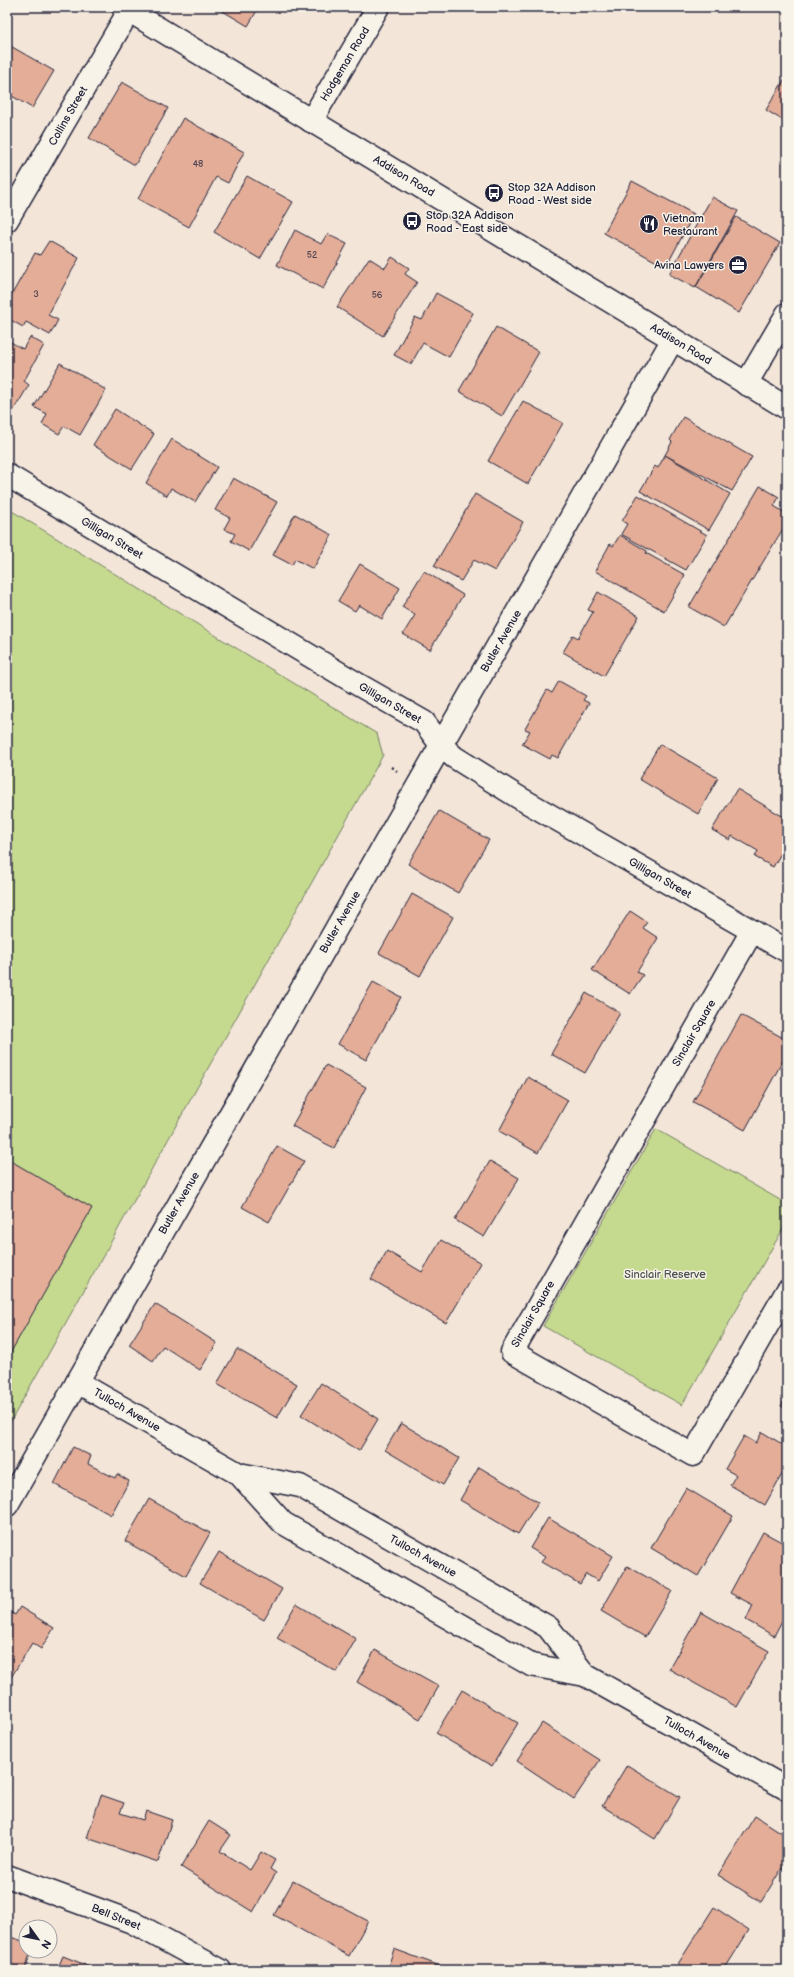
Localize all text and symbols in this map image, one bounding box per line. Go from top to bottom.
street label: Hodgeman Road [318,24,372,104]
street label: Collins Street [46,84,90,148]
street label: Addison Road [371,153,437,199]
house number: 48 [193,159,203,170]
place label: Stop 32A Addison Road - West side [508,181,596,207]
bus stop icon: Stop 32A Addison Road - West side [483,182,505,204]
place label: Stop 32A Addison Road - East side [426,209,514,235]
bus stop icon: Stop 32A Addison Road - East side [401,210,423,232]
place label: Vietnam Restaurant [663,212,718,238]
restaurant icon: Vietnam Restaurant [638,213,660,235]
house number: 52 [307,250,318,261]
office icon: Avina Lawyers [727,254,749,276]
place label: Avina Lawyers [654,259,725,272]
house number: 3 [33,289,39,300]
house number: 56 [372,290,383,301]
street label: Addison Road [648,321,714,367]
street label: Gilligan Street [79,514,146,562]
street label: Butler Avenue [478,607,524,674]
street label: Gilligan Street [356,680,424,726]
street label: Gilligan Street [626,855,694,901]
street label: Butler Avenue [317,888,363,955]
street label: Sinclair Square [670,997,719,1069]
street label: Butler Avenue [156,1169,202,1236]
park label: Sinclair Reserve [624,1268,706,1281]
street label: Sinclair Square [509,1278,558,1350]
street label: Tulloch Avenue [91,1386,163,1435]
street label: Tulloch Avenue [387,1532,459,1580]
street label: Tulloch Avenue [661,1714,733,1763]
street label: Bell Street [89,1901,143,1933]
north arrow [18,1919,58,1959]
text: N [38,1937,54,1951]

